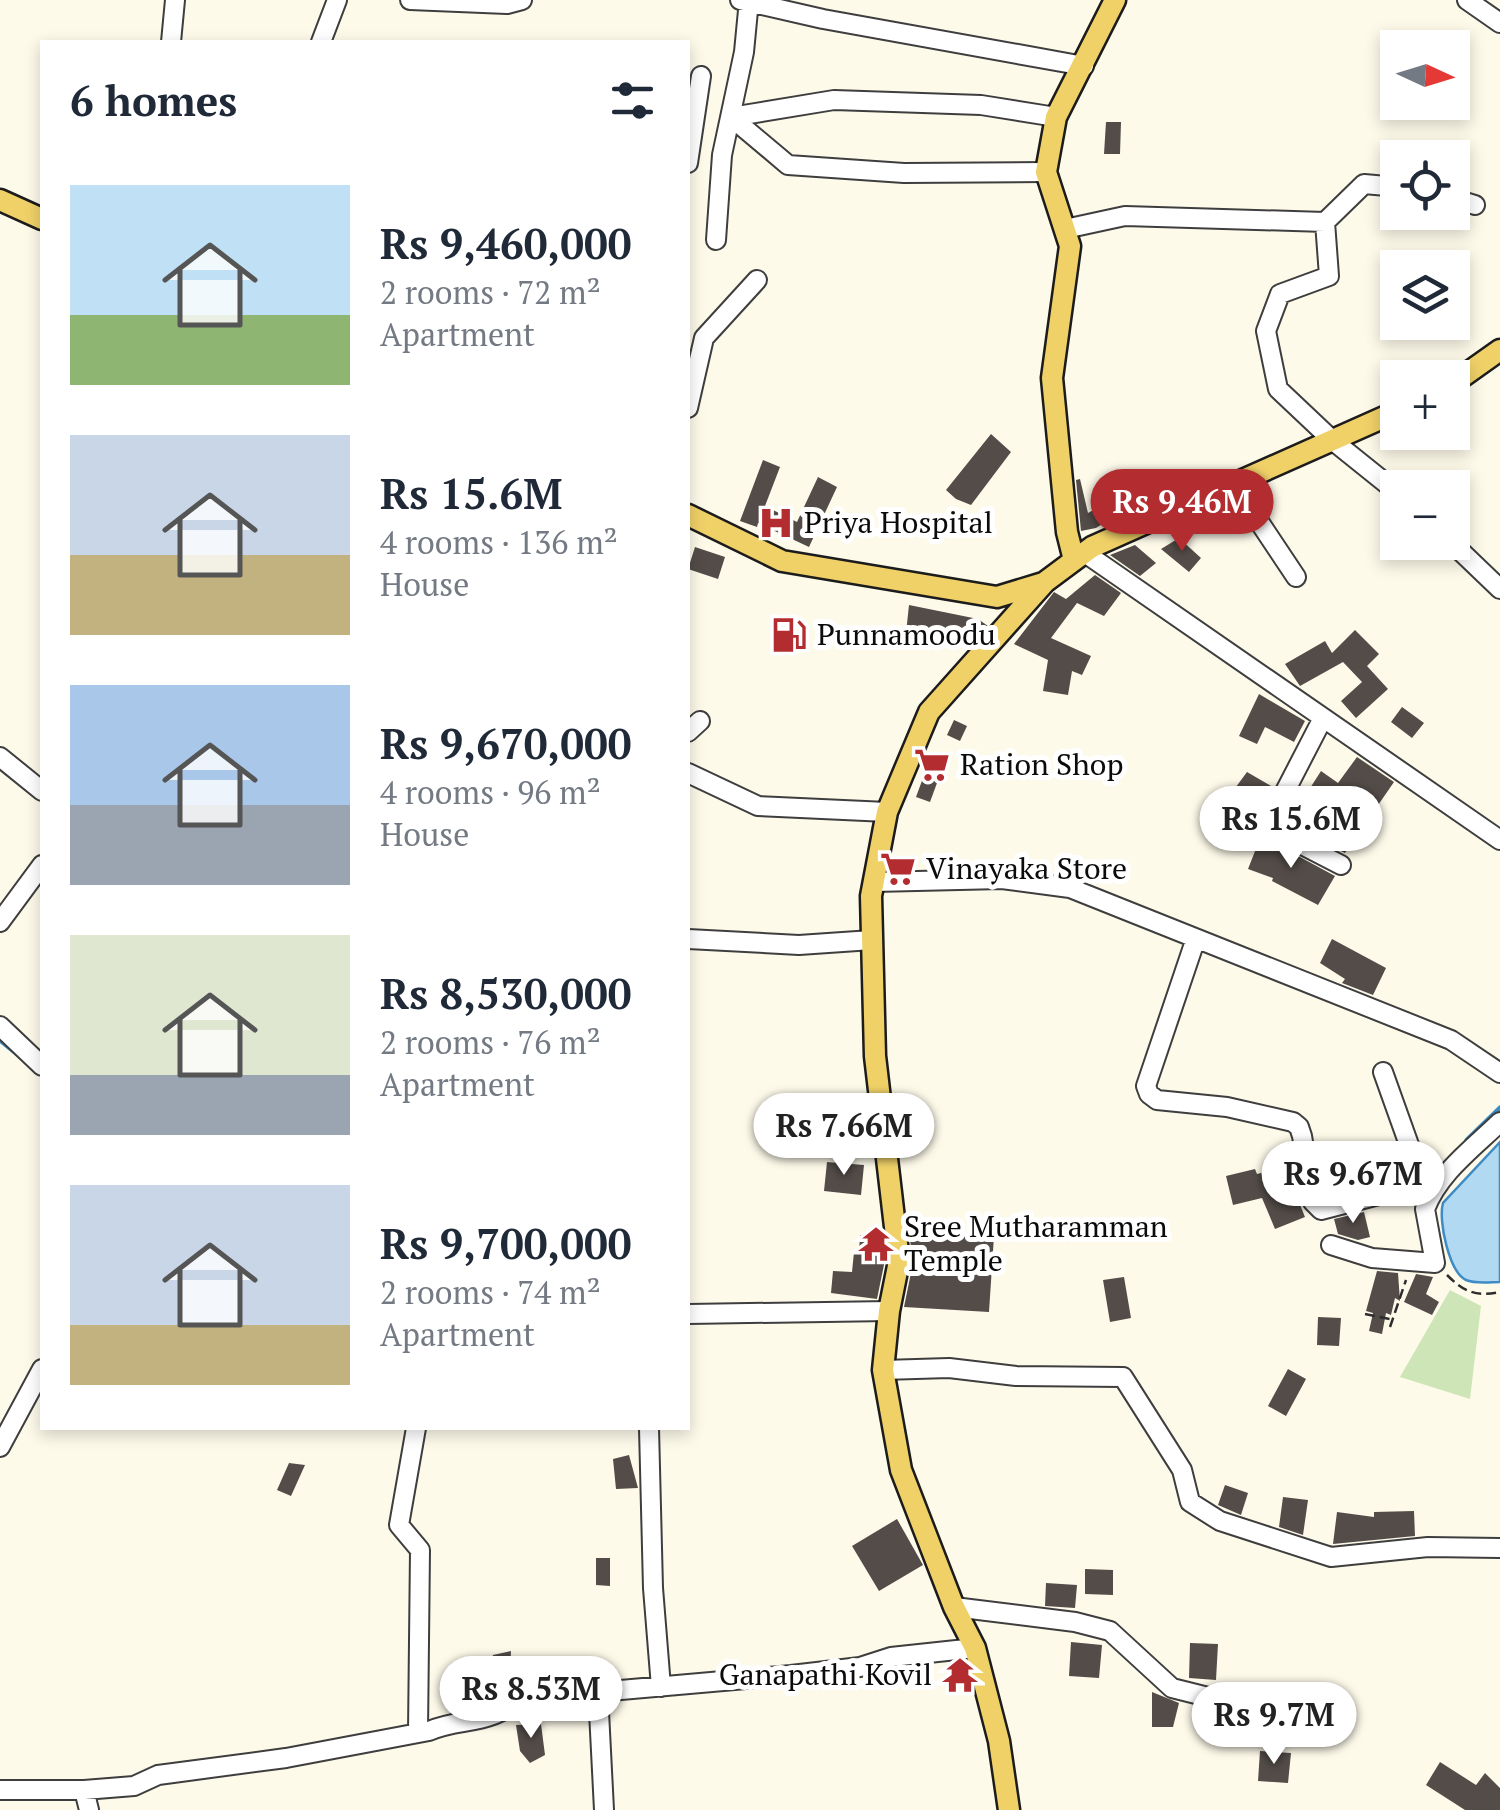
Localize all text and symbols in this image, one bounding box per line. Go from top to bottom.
north arrow [1380,30,1470,120]
map controls [1380,30,1470,560]
text: 6 homes [70,72,237,128]
icon: filters [605,73,660,128]
button: locate [1380,140,1470,230]
text: Rs 9,460,000 [380,215,631,271]
icon: home [150,225,270,345]
button: layers [1380,250,1470,340]
text: 2 rooms · 72 m² [380,271,601,313]
text: Apartment [380,313,535,355]
button: + [1380,360,1470,450]
text: Rs 15.6M [380,465,562,521]
pin: Rs 9.46M [1079,469,1285,554]
button: − [1380,470,1470,560]
icon: home [150,475,270,595]
text: Rs 9.46M [1113,480,1251,522]
place label: Priya Hospital [804,502,993,542]
hospital icon: Priya Hospital [757,504,795,542]
text: 4 rooms · 136 m² [380,521,618,563]
text: House [380,563,469,605]
place label: Punnamoodu [817,614,996,654]
fuel station icon: Punnamoodu [770,616,808,654]
text: Rs 9,670,000 [380,715,631,771]
icon: home [150,725,270,845]
place label: Ration Shop [960,744,1123,784]
supermarket icon: Ration Shop [913,746,951,784]
text: 4 rooms · 96 m² [380,771,601,813]
pin: Rs 15.6M [1188,786,1394,871]
text: Rs 15.6M [1222,797,1360,839]
text: House [380,813,469,855]
place label: Vinayaka Store [926,848,1127,888]
supermarket icon: Vinayaka Store [879,850,917,888]
text: Rs 8,530,000 [380,965,631,1021]
icon: home [150,975,270,1095]
text: 2 rooms · 76 m² [380,1021,601,1063]
text: Apartment [380,1063,535,1105]
pin: Rs 7.66M [741,1093,947,1178]
text: Rs 7.66M [775,1104,913,1146]
pin: Rs 9.67M [1250,1141,1456,1226]
text: Rs 9.67M [1284,1152,1422,1194]
place label: Sree Mutharamman Temple [904,1206,1168,1280]
text: Rs 9,700,000 [380,1215,631,1271]
icon: home [150,1225,270,1345]
temple icon: Sree Mutharamman Temple [857,1225,895,1263]
text: 2 rooms · 74 m² [380,1271,601,1313]
text: Apartment [380,1313,535,1355]
place label: Ganapathi Kovil [719,1654,932,1694]
pin: Rs 8.53M [428,1656,634,1741]
temple icon: Ganapathi Kovil [941,1656,979,1694]
text: Rs 8.53M [462,1667,600,1709]
pin: Rs 9.7M [1182,1682,1366,1767]
text: Rs 9.7M [1214,1693,1334,1735]

